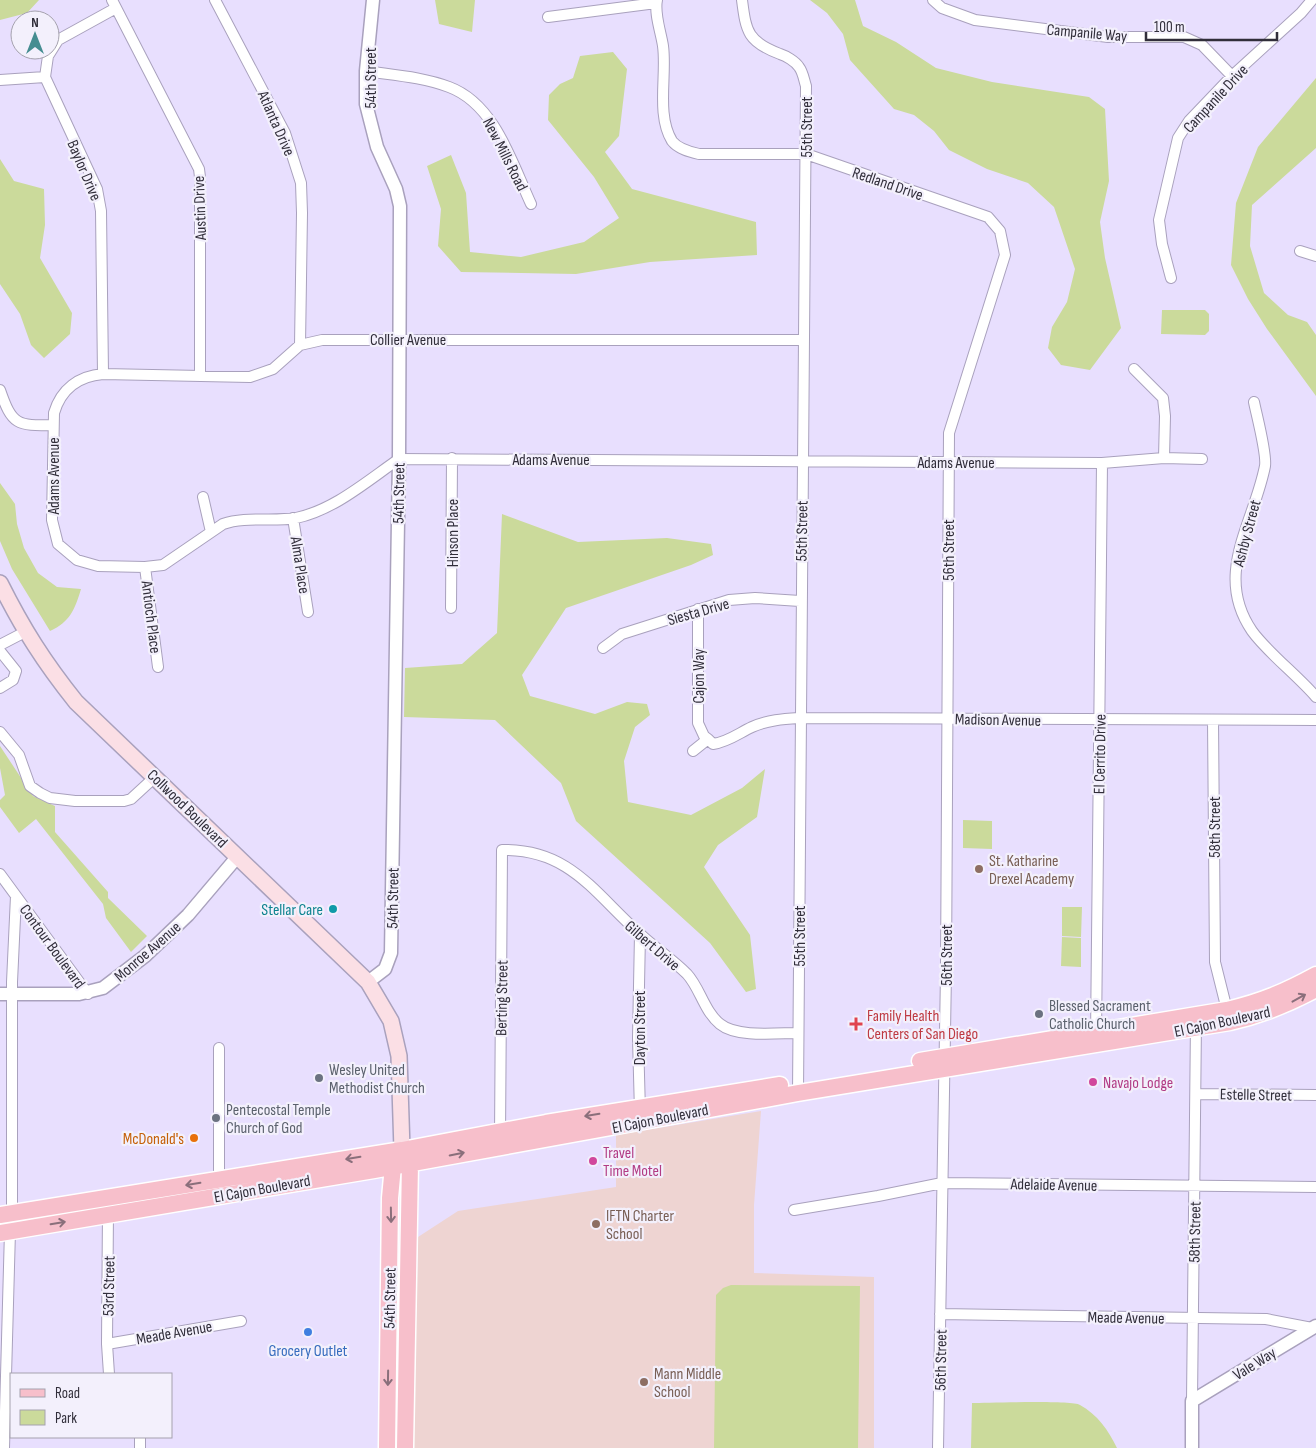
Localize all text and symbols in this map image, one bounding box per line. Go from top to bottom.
north arrow [10,10,60,60]
scale bar [1146,10,1277,42]
text: N [31,14,39,31]
text: 100 m [1154,18,1185,37]
street label: Campanile Way [1046,21,1128,46]
street label: 54th Street [362,47,381,109]
street label: Campanile Drive [1180,61,1253,137]
street label: Atlanta Drive [252,87,298,159]
street label: 55th Street [798,96,817,157]
street label: New Mills Road [478,115,531,194]
street label: Baylor Drive [62,137,105,204]
street label: Redland Drive [850,163,925,205]
street label: Austin Drive [190,175,211,241]
street label: Collier Avenue [370,331,446,350]
street label: Adams Avenue [45,437,64,516]
street label: Adams Avenue [511,451,590,470]
street label: Adams Avenue [916,454,995,473]
street label: 54th Street [389,462,410,524]
street label: Ashby Street [1229,498,1266,570]
street label: Hinson Place [444,499,463,567]
street label: 55th Street [792,500,813,562]
street label: 56th Street [940,519,959,581]
street label: Alma Place [285,534,313,595]
street label: Antioch Place [137,579,164,655]
street label: Siesta Drive [665,595,732,630]
street label: Cajon Way [690,649,709,703]
street label: Madison Avenue [955,710,1041,731]
street label: El Cerrito Drive [1090,714,1111,794]
street label: Collwood Boulevard [143,766,231,852]
street label: 58th Street [1206,796,1225,858]
place label: St. Katharine Drexel Academy [989,852,1074,889]
marker: St. Katharine Drexel Academy [973,863,985,875]
street label: 54th Street [383,867,404,929]
street label: Contour Boulevard [15,901,89,993]
place label: Stellar Care [261,901,323,920]
marker: Stellar Care [327,903,339,915]
street label: 55th Street [791,905,810,966]
street label: Gilbert Drive [620,917,684,975]
street label: Monroe Avenue [111,918,185,986]
street label: 56th Street [938,924,957,986]
street label: Berting Street [492,960,513,1036]
street label: Dayton Street [631,991,650,1065]
one-way arrow [1292,993,1307,1003]
place label: Blessed Sacrament Catholic Church [1049,997,1151,1034]
street label: El Cajon Boulevard [1173,1003,1272,1042]
place label: Family Health Centers of San Diego [867,1007,978,1044]
marker: Blessed Sacrament Catholic Church [1033,1008,1045,1020]
marker: Family Health Centers of San Diego [849,1017,863,1031]
place label: Wesley United Methodist Church [329,1061,425,1098]
marker: Wesley United Methodist Church [313,1072,325,1084]
place label: Navajo Lodge [1103,1074,1173,1093]
marker: Navajo Lodge [1087,1076,1099,1088]
street label: Estelle Street [1220,1085,1292,1106]
place label: Pentecostal Temple Church of God [226,1101,331,1138]
street label: El Cajon Boulevard [611,1101,710,1138]
one-way arrow [585,1111,601,1121]
marker: Pentecostal Temple Church of God [210,1112,222,1124]
place label: McDonald's [123,1130,184,1149]
marker: McDonald's [188,1132,200,1144]
place label: Travel Time Motel [603,1144,662,1181]
one-way arrow [449,1148,465,1158]
one-way arrow [346,1153,362,1163]
marker: Travel Time Motel [587,1155,599,1167]
street label: El Cajon Boulevard [213,1172,312,1207]
street label: Adelaide Avenue [1010,1175,1097,1196]
one-way arrow [185,1179,201,1189]
street label: 58th Street [1185,1201,1206,1263]
one-way arrow [386,1206,396,1223]
place label: IFTN Charter School [606,1207,674,1244]
one-way arrow [50,1218,66,1228]
marker: IFTN Charter School [590,1218,602,1230]
street label: 53rd Street [99,1256,120,1316]
street label: 54th Street [380,1267,401,1329]
street label: Meade Avenue [1087,1308,1165,1329]
street label: Meade Avenue [135,1317,214,1350]
marker: Grocery Outlet [302,1326,314,1338]
street label: 56th Street [931,1329,952,1391]
place label: Grocery Outlet [269,1342,348,1361]
street label: Vale Way [1230,1344,1280,1385]
place label: Mann Middle School [654,1365,721,1402]
one-way arrow [383,1369,393,1385]
legend [10,1373,172,1438]
marker: Mann Middle School [638,1376,650,1388]
text: Road [55,1384,80,1403]
text: Park [55,1409,77,1428]

